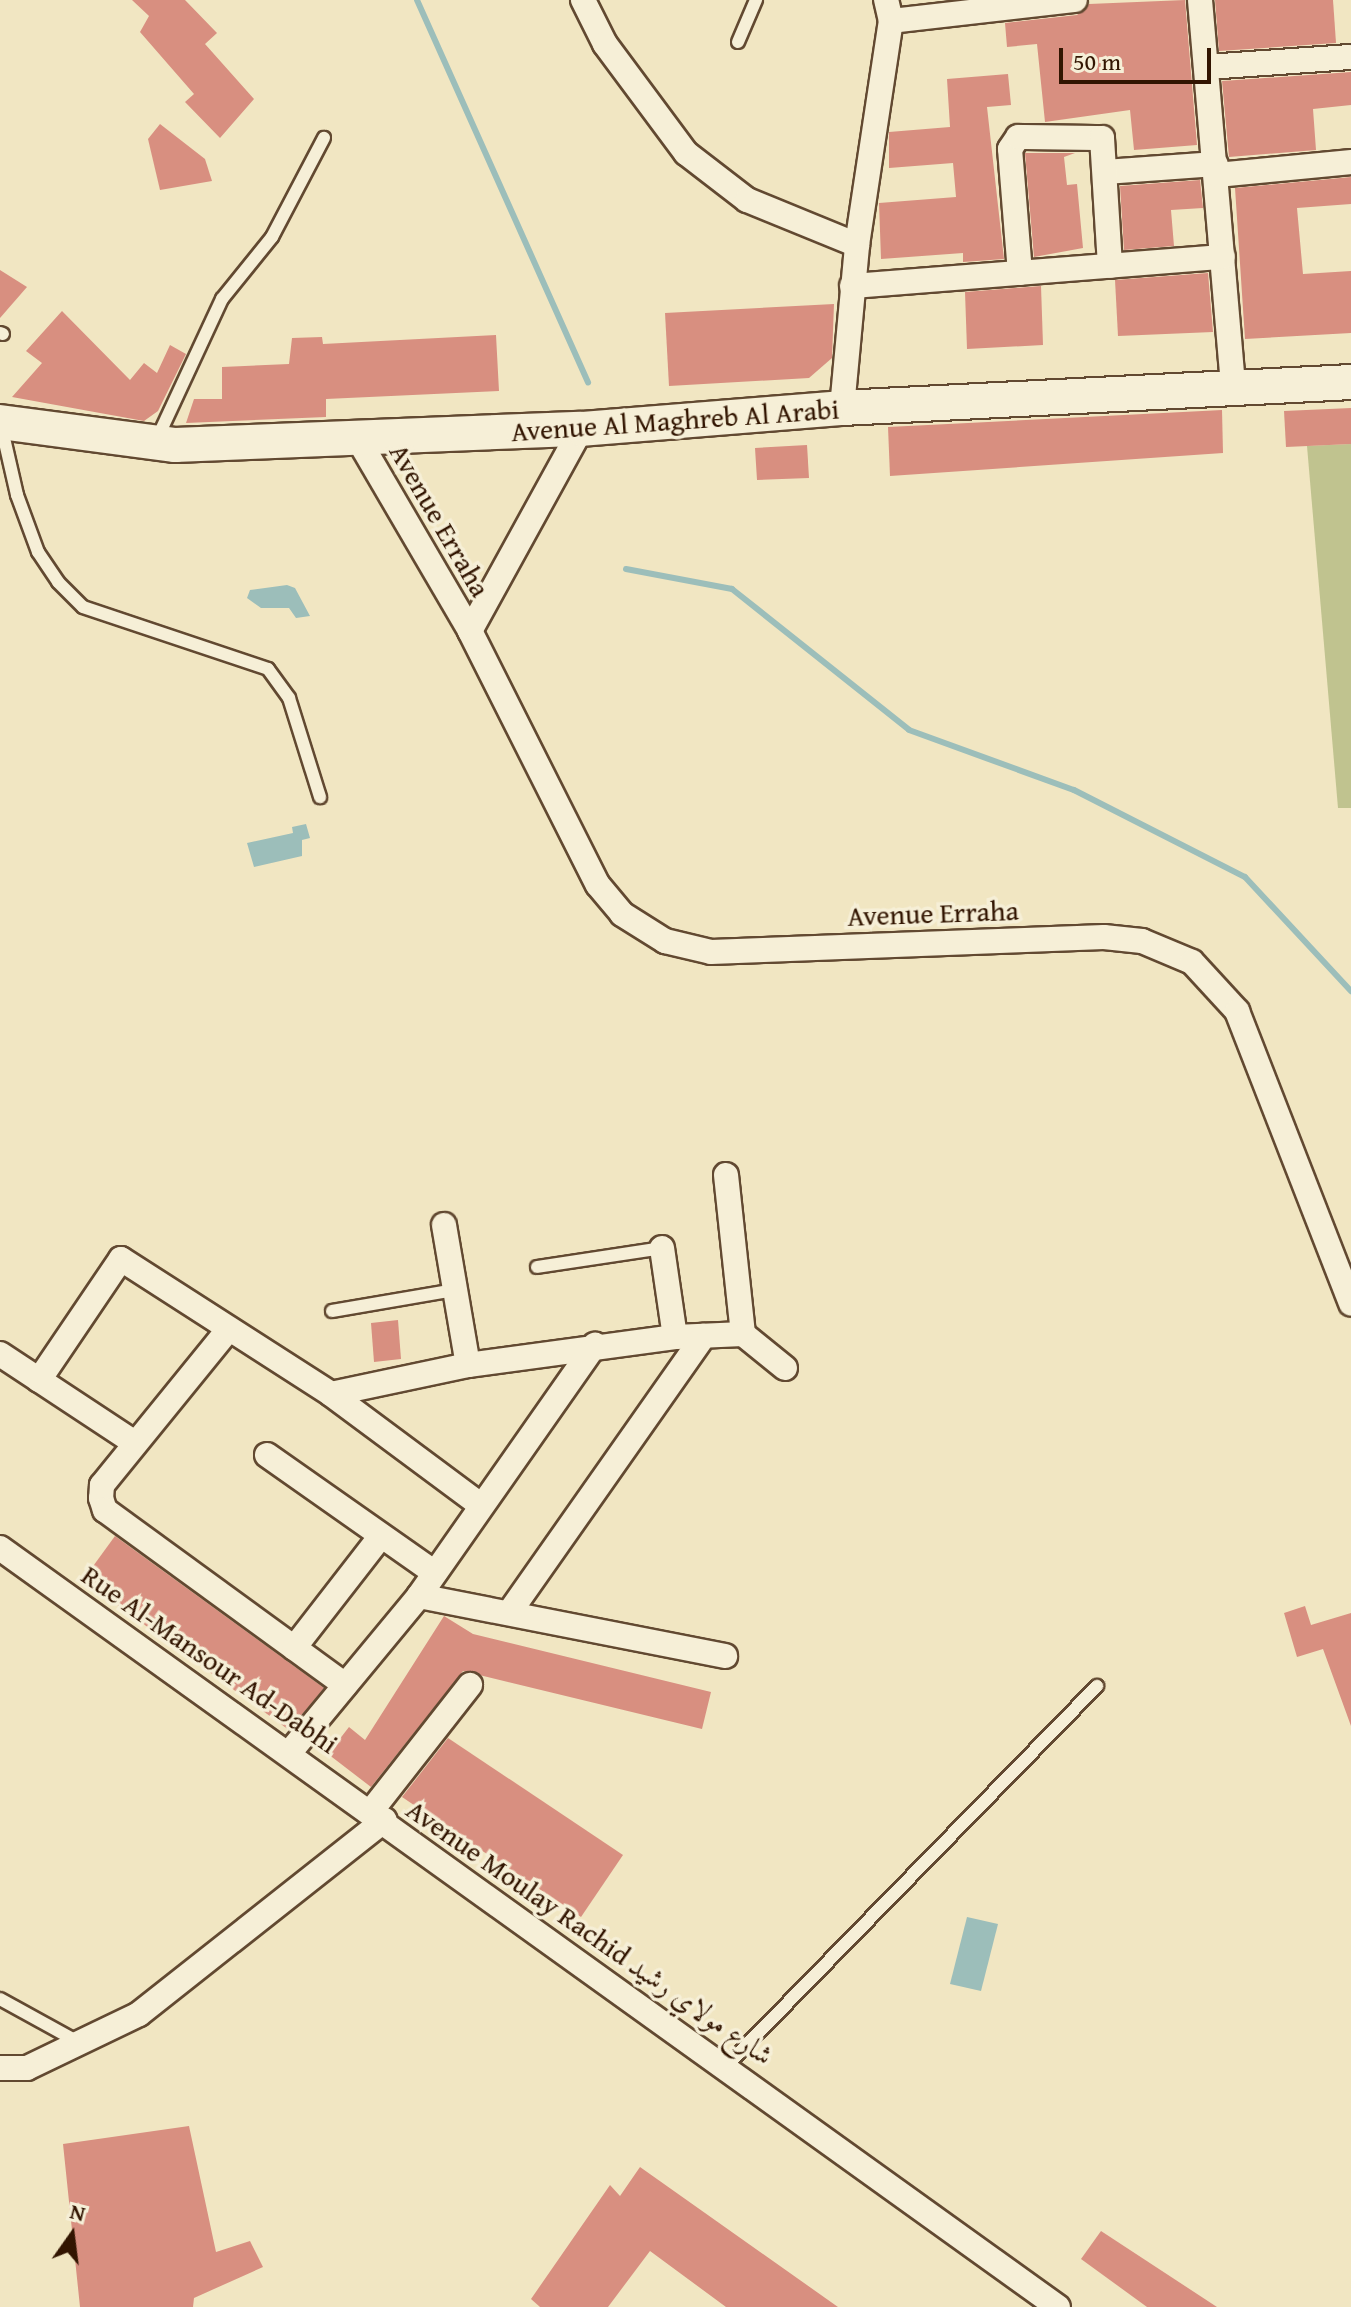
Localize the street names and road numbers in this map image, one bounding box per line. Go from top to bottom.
street label: Avenue Al Maghreb Al Arabi [510,392,840,448]
street label: Avenue Erraha [383,437,497,603]
street label: Avenue Erraha [847,893,1019,933]
street label: Rue Al-Mansour Ad-Dabhi [75,1558,345,1760]
street label: Avenue Moulay Rachid شارع مولاي رشيد [400,1792,780,2072]

